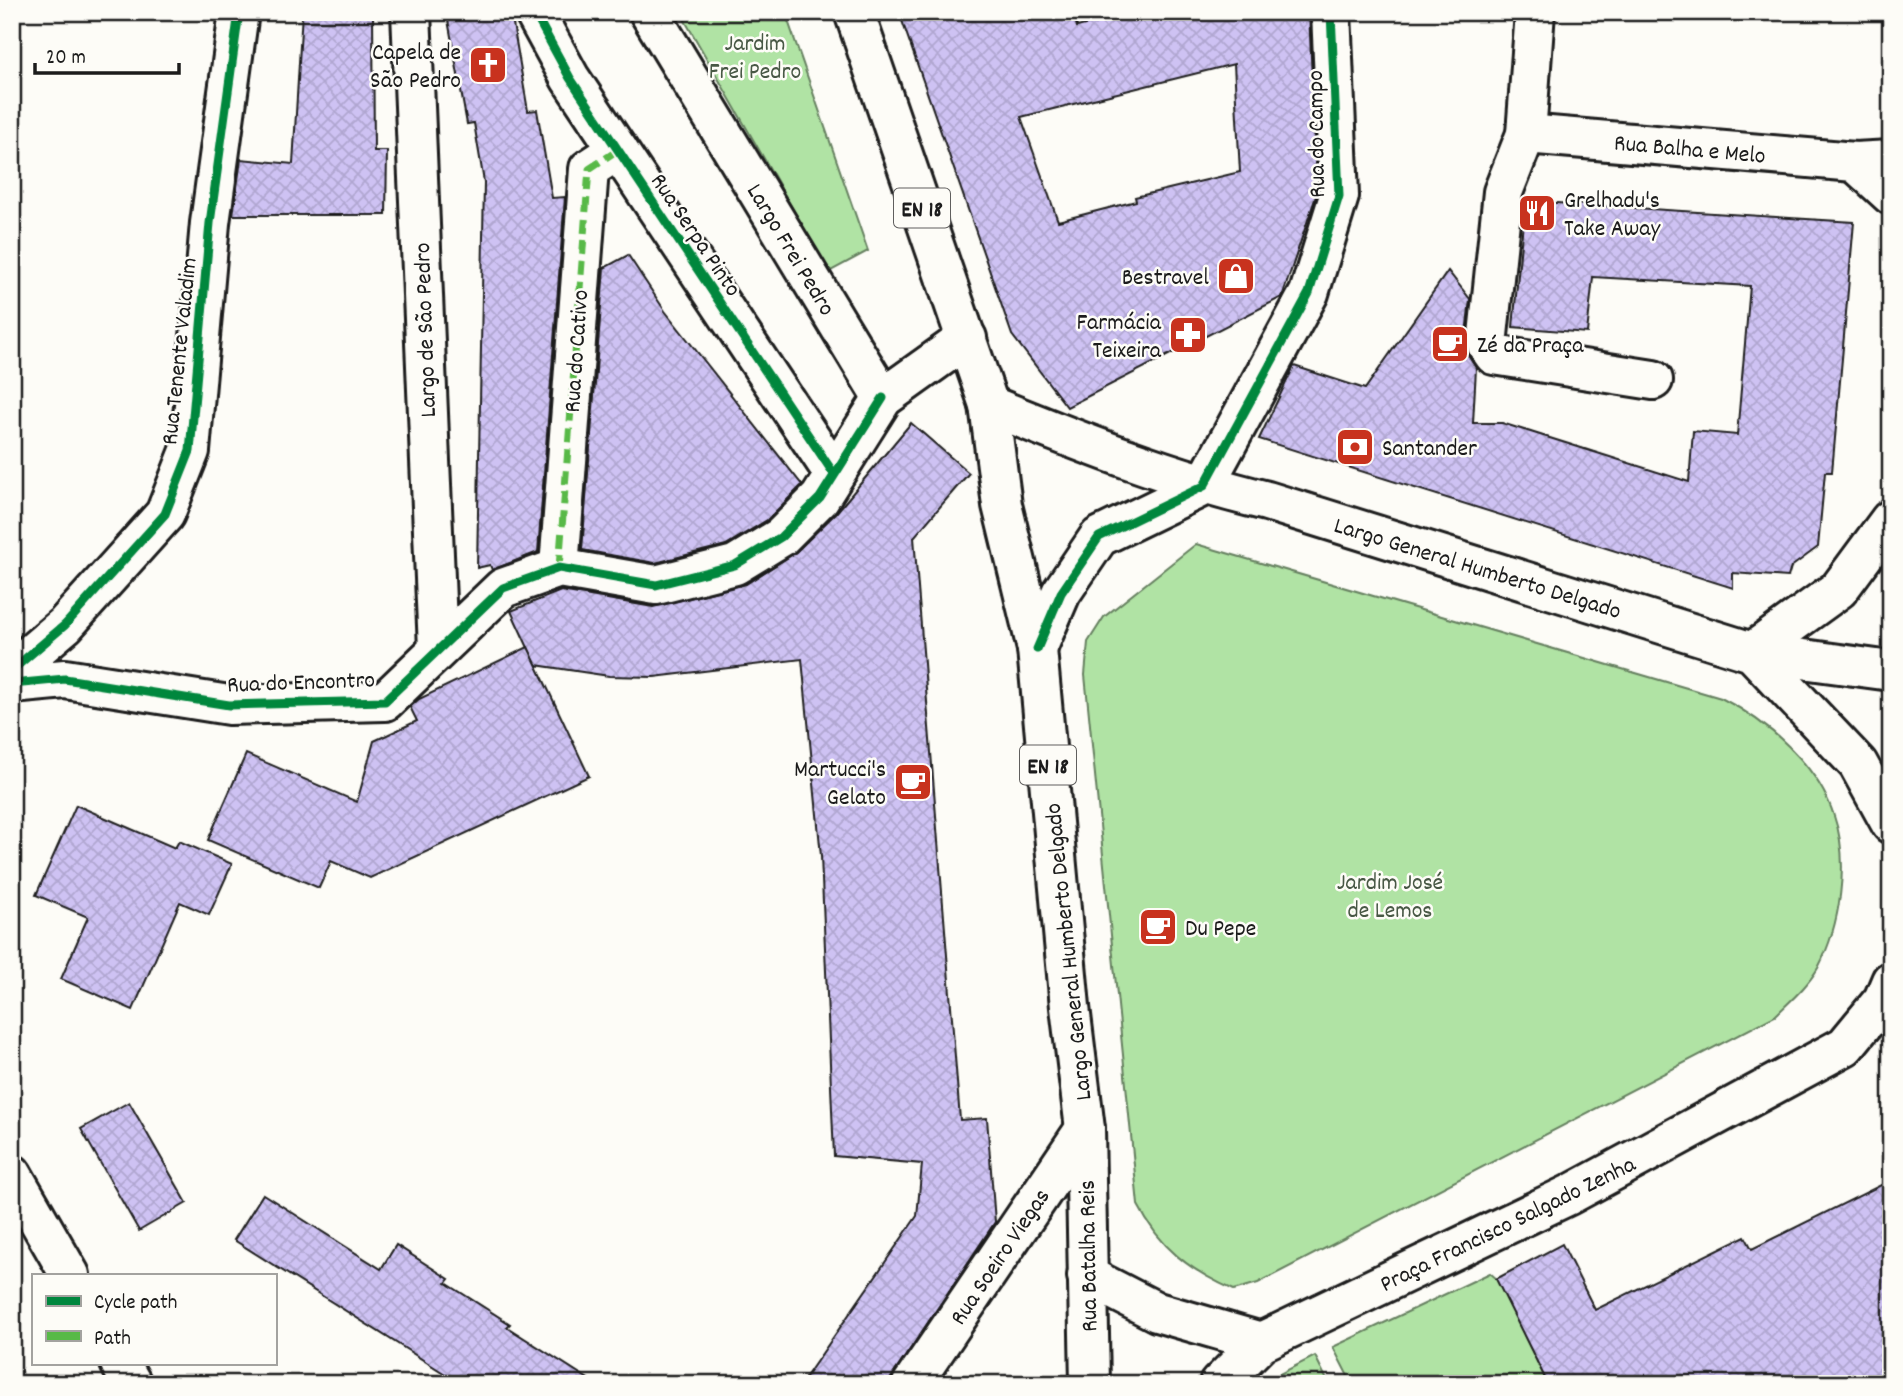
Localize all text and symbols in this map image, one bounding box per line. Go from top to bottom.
park label: Jardim Frei Pedro [709,28,801,90]
scale bar [35,32,178,76]
place label: Capela de São Pedro [370,37,461,99]
text: 20 m [46,44,86,74]
church icon: Capela de São Pedro [467,44,509,86]
street label: Rua do Campo [1300,70,1336,198]
street label: Rua Balha e Melo [1613,127,1767,175]
street label: Rua Serpa Pinto [641,167,748,304]
street label: Largo Frei Pedro [736,178,842,323]
place label: Grelhadu's Take Away [1564,185,1662,247]
road number: EN 18 [894,188,950,228]
restaurant icon: Grelhadu's Take Away [1516,192,1558,234]
street label: Largo de São Pedro [407,242,447,418]
shop icon: Bestravel [1215,255,1257,297]
street label: Rua Tenente Valadim [154,256,208,447]
place label: Bestravel [1122,262,1209,296]
street label: Rua do Cativo [557,289,599,414]
place label: Farmácia Teixeira [1076,307,1162,369]
pharmacy icon: Farmácia Teixeira [1167,314,1209,356]
cafe icon: Zé da Praça [1429,323,1471,365]
place label: Zé da Praça [1477,330,1584,364]
bank icon: Santander [1334,426,1376,468]
place label: Santander [1382,433,1477,467]
street label: Largo General Humberto Delgado [1329,510,1625,630]
street label: Rua do Encontro [227,664,376,704]
road number: EN 18 [1020,746,1076,785]
place label: Martucci's Gelato [794,754,886,816]
cafe icon: Martucci's Gelato [892,761,934,803]
street label: Largo General Humberto Delgado [1037,801,1103,1102]
park label: Jardim José de Lemos [1337,867,1443,929]
cafe icon: Du Pepe [1137,906,1179,948]
place label: Du Pepe [1185,913,1256,947]
street label: Praça Francisco Salgado Zenha [1375,1149,1643,1302]
street label: Rua Batalha Reis [1072,1180,1108,1332]
street label: Rua Soeiro Viegas [943,1182,1060,1333]
legend [32,1274,276,1364]
text: Cycle path [94,1289,177,1319]
text: Path [94,1325,131,1355]

